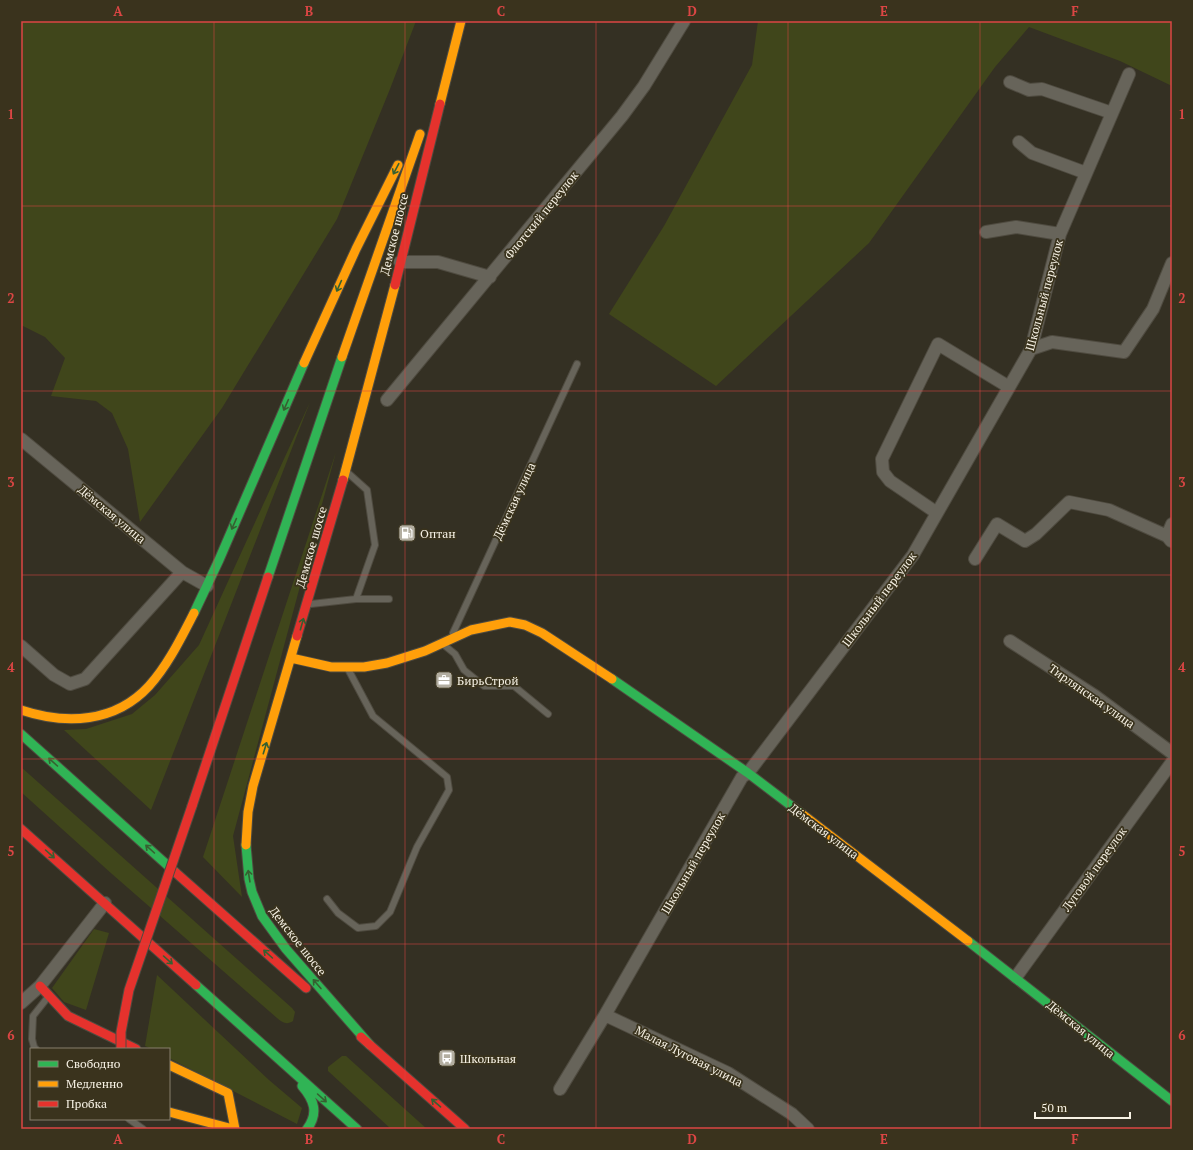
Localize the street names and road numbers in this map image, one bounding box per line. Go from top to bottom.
street label: Флотский переулок [501,168,581,262]
street label: Демское шоссе [377,192,411,276]
street label: Школьный переулок [1022,237,1066,352]
street label: Дёмская улица [490,460,538,542]
street label: Дёмская улица [75,481,149,547]
street label: Демское шоссе [292,505,330,589]
street label: Школьный переулок [839,548,920,649]
street label: Тирлянская улица [1046,661,1138,731]
street label: Дёмская улица [786,800,862,862]
street label: Школьный переулок [658,809,728,916]
street label: Луговой переулок [1058,824,1130,915]
street label: Демское шоссе [266,903,330,979]
street label: Дёмская улица [1044,997,1118,1061]
street label: Малая Луговая улица [633,1022,745,1090]

